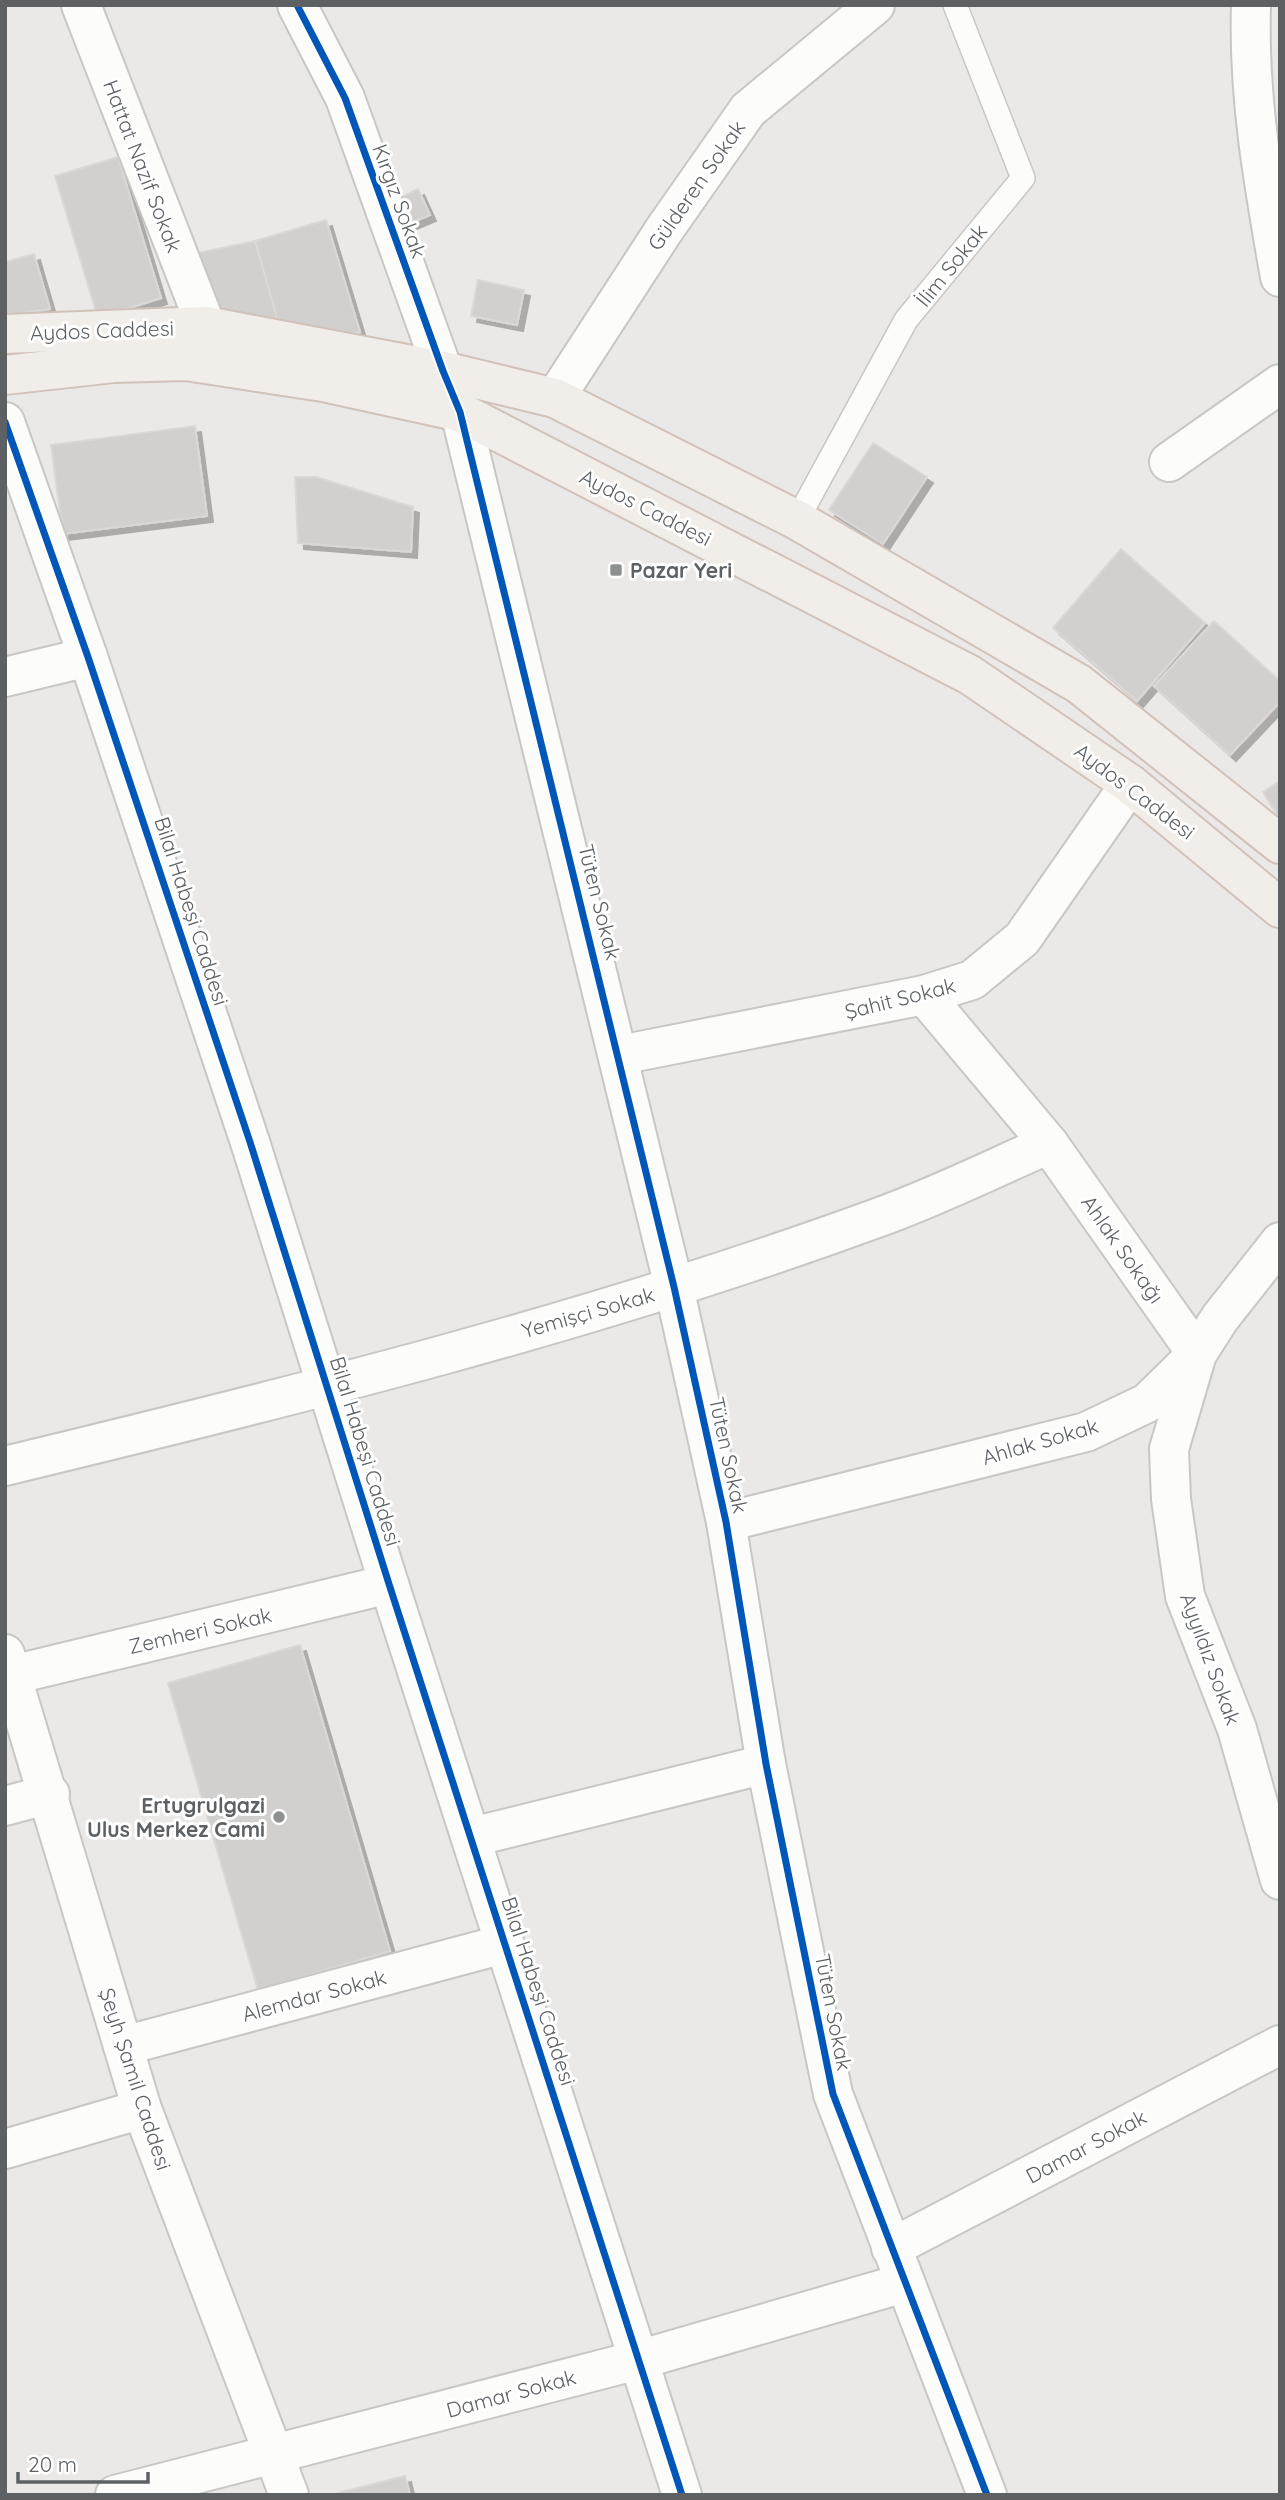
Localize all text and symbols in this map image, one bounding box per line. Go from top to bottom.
street label: Hattat Nazif Sokak [98,76,188,256]
street label: Gülderen Sokak [642,115,750,255]
street label: Kırgız Sokak [367,140,433,262]
street label: İlim Sokak [910,218,992,312]
street label: Aydos Caddesi [30,314,174,346]
street label: Aydos Caddesi [576,463,716,551]
place label: Pazar Yeri [630,557,732,583]
marker: Pazar Yeri [608,562,624,578]
street label: Aydos Caddesi [1070,737,1200,845]
street label: Bilal Habeşi Caddesi [149,813,235,1009]
street label: Tüten Sokak [573,841,627,963]
street label: Şahit Sokak [842,972,958,1024]
street label: Ahlak Sokağı [1076,1190,1170,1308]
street label: Yemişçi Sokak [519,1281,657,1343]
street label: Bilal Habeşi Caddesi [325,1353,407,1549]
street label: Tüten Sokak [704,1394,754,1516]
street label: Ahlak Sokak [979,1412,1101,1470]
street label: Ayyıldız Sokak [1175,1589,1247,1729]
street label: Zemheri Sokak [126,1601,274,1659]
place label: Ertugrulgazi Ulus Merkez Cami [87,1792,265,1842]
marker: Ertugrulgazi Ulus Merkez Cami [271,1809,287,1825]
street label: Bilal Habeşi Caddesi [496,1893,582,2089]
street label: Tüten Sokak [810,1951,858,2073]
street label: Alemdar Sokak [239,1963,389,2027]
street label: Şeyh Şamil Caddesi [94,1985,178,2173]
street label: Damar Sokak [1021,2103,1151,2189]
street label: Damar Sokak [443,2363,579,2423]
scale bar [18,2440,147,2484]
text: 20 m [28,2451,77,2477]

